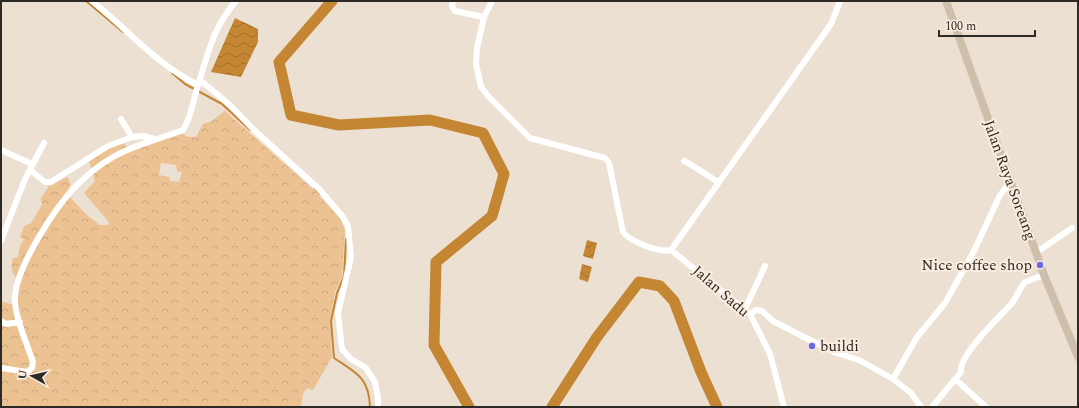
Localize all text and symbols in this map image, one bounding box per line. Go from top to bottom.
scale bar [939,12,1035,38]
text: 100 m [945,17,976,36]
street label: Jalan Raya Soreang [977,117,1042,243]
place label: Nice coffee shop [921,254,1032,277]
street label: Jalan Sadu [687,260,754,323]
marker: Nice coffee shop [1035,260,1045,270]
place label: buildi [820,335,859,358]
marker: buildi [807,341,817,351]
north arrow [12,356,52,396]
text: U [14,369,32,380]

